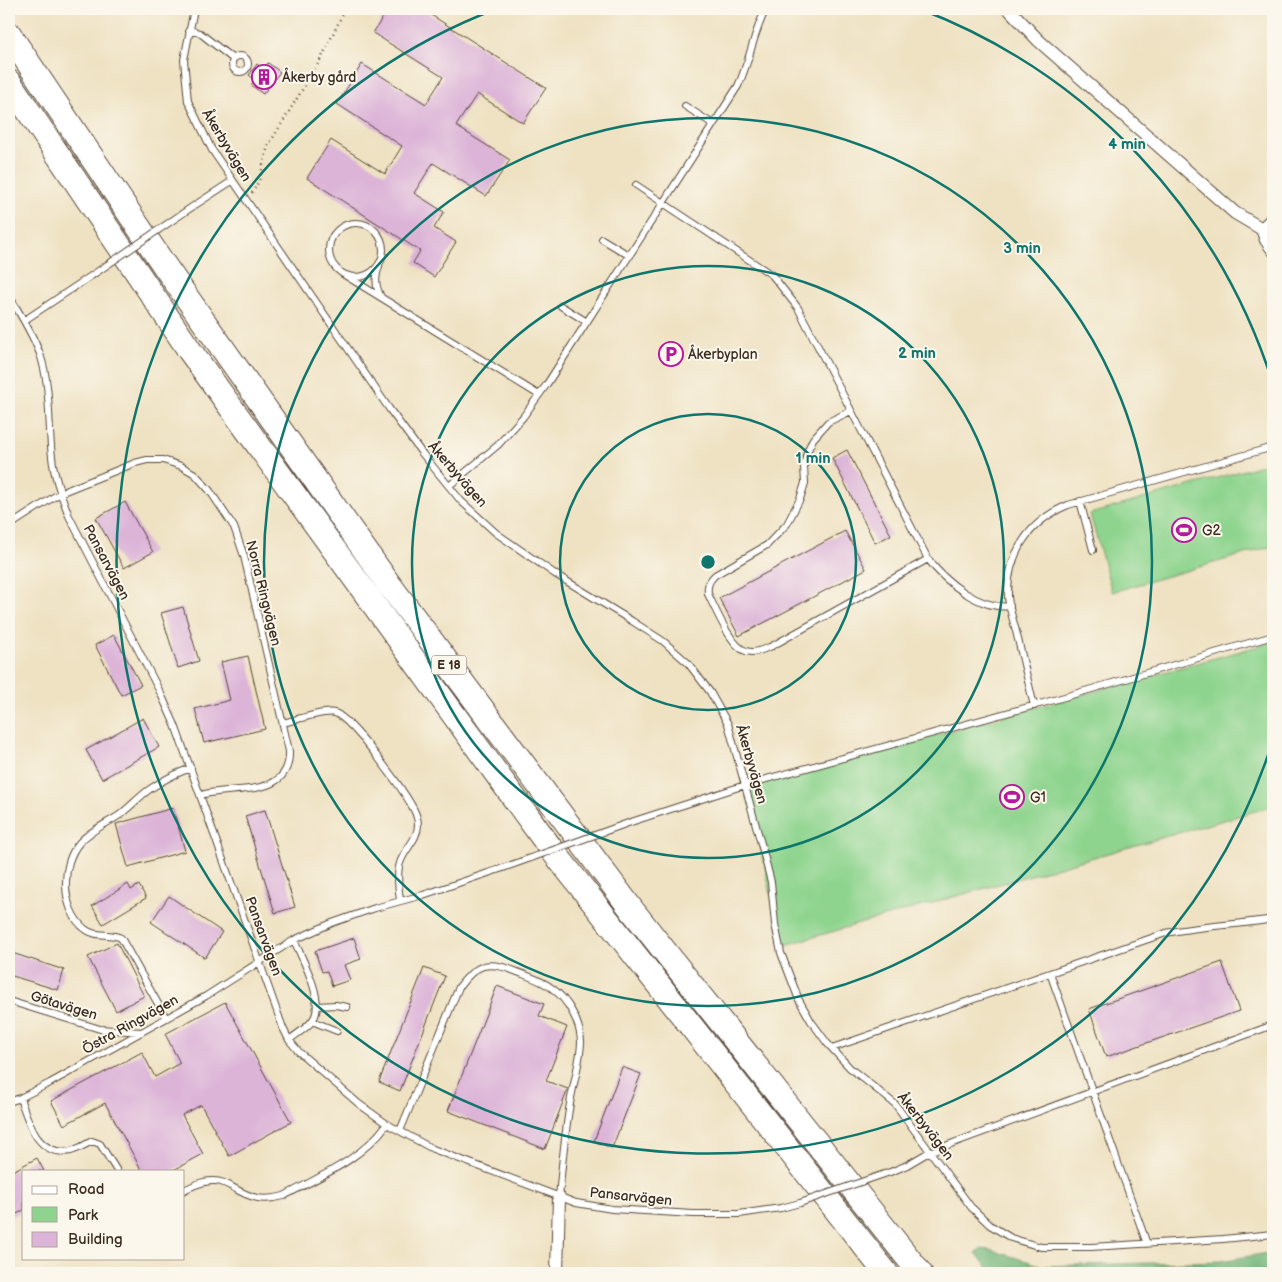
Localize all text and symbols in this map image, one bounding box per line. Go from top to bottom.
building icon: Åkerby gård [251,64,277,90]
place label: Åkerby gård [282,67,356,86]
street label: Åkerbyvägen [198,105,257,185]
text: 4 min [1108,135,1146,154]
text: 3 min [1003,239,1041,258]
parking icon: Åkerbyplan [658,341,684,367]
place label: Åkerbyplan [688,344,758,363]
text: 2 min [898,344,936,363]
street label: Åkerbyvägen [424,437,492,511]
text: 1 min [795,449,831,468]
sports icon: G2 [1171,517,1197,543]
street label: Pansarvägen [80,522,134,603]
place label: G2 [1202,522,1222,539]
street label: Norra Ringvägen [242,539,285,648]
centre of rings [699,553,717,571]
road number: E 18 [432,656,466,674]
street label: Åkerbyvägen [732,722,773,806]
sports icon: G1 [999,784,1025,810]
place label: G1 [1030,789,1046,806]
street label: Pansarvägen [241,894,286,978]
street label: Götavägen [28,987,99,1024]
street label: Östra Ringvägen [79,990,181,1058]
street label: Åkerbyvägen [894,1088,959,1164]
legend [22,1170,185,1260]
text: Road [68,1180,104,1199]
street label: Pansarvägen [589,1184,673,1209]
text: Park [68,1206,99,1225]
text: Building [68,1230,123,1249]

